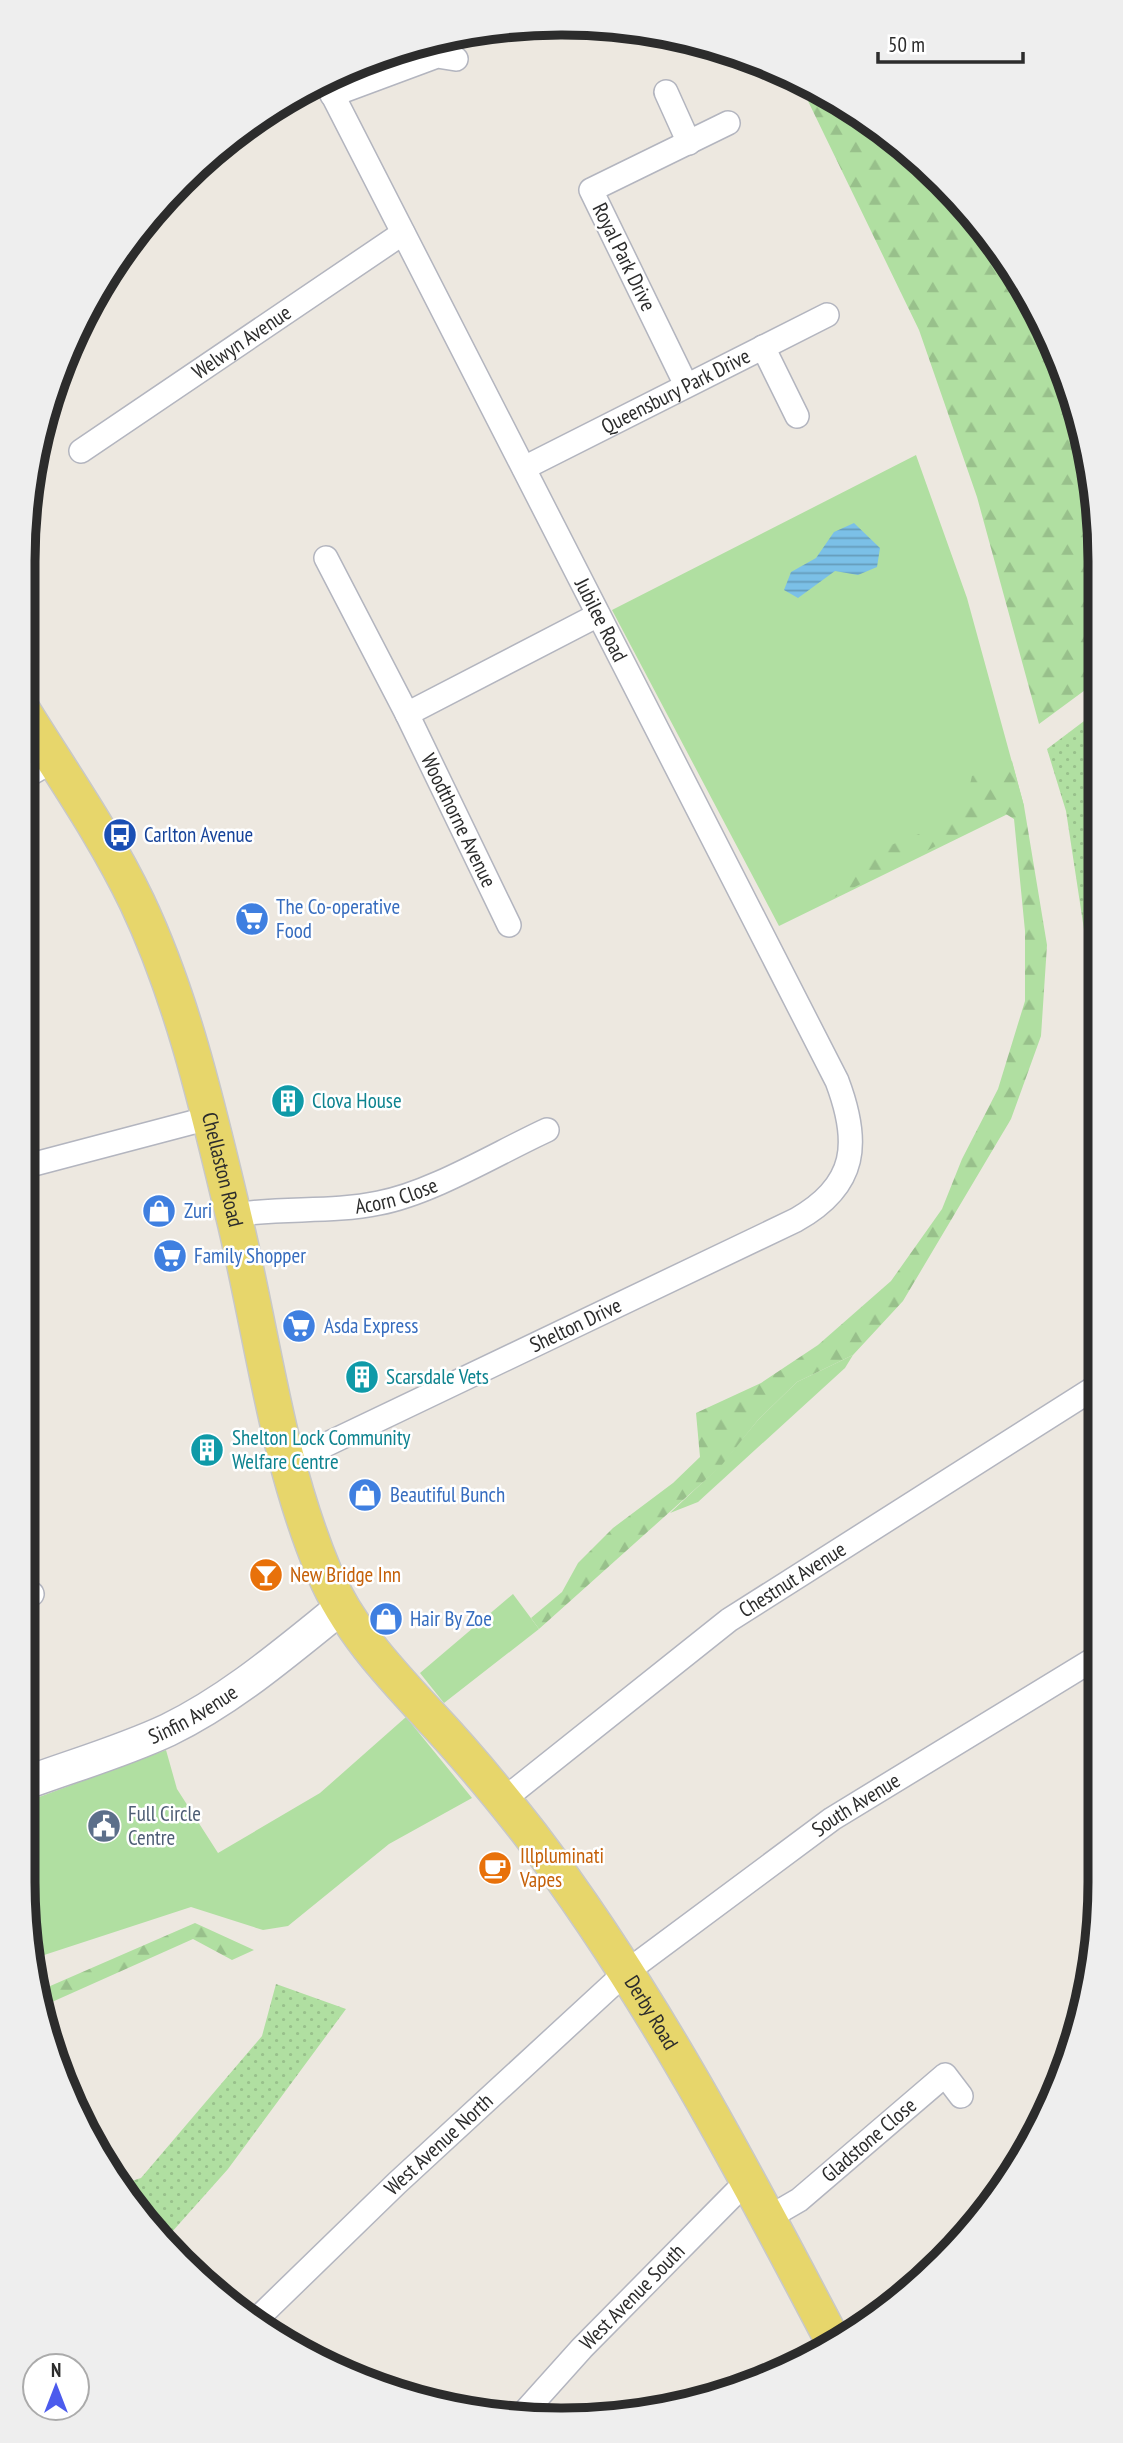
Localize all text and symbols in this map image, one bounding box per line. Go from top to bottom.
scale bar [878,21,1023,65]
text: 50 m [888,31,925,58]
street label: Royal Park Drive [587,198,662,315]
street label: Welwyn Avenue [187,299,296,385]
street label: Queensbury Park Drive [597,342,755,440]
street label: Jubilee Road [568,573,634,666]
street label: Woodthorne Avenue [415,749,503,892]
bus stop icon: Carlton Avenue [101,816,139,854]
place label: Carlton Avenue [144,821,253,848]
place label: The Co-operative Food [276,893,400,944]
supermarket icon: The Co-operative Food [233,900,271,938]
building icon: Clova House [269,1082,307,1120]
place label: Clova House [312,1087,402,1114]
street label: Chellaston Road [196,1109,250,1230]
street label: Acorn Close [353,1171,442,1220]
shop icon: Zuri [140,1192,178,1230]
place label: Zuri [184,1197,212,1224]
supermarket icon: Family Shopper [151,1237,189,1275]
place label: Family Shopper [194,1242,306,1269]
street label: Shelton Drive [525,1291,626,1358]
supermarket icon: Asda Express [280,1307,318,1345]
place label: Asda Express [324,1312,418,1339]
building icon: Scarsdale Vets [343,1358,381,1396]
place label: Scarsdale Vets [386,1363,489,1390]
place label: Shelton Lock Community Welfare Centre [232,1424,411,1475]
building icon: Shelton Lock Community Welfare Centre [188,1431,226,1469]
shop icon: Beautiful Bunch [346,1476,384,1514]
place label: Beautiful Bunch [390,1481,505,1508]
street label: Chestnut Avenue [734,1535,851,1623]
bar icon: New Bridge Inn [247,1556,285,1594]
place label: New Bridge Inn [290,1561,401,1588]
shop icon: Hair By Zoe [367,1600,405,1638]
place label: Hair By Zoe [410,1605,492,1632]
street label: Sinfin Avenue [144,1678,243,1750]
street label: South Avenue [806,1767,905,1842]
place label: Full Circle Centre [128,1800,201,1851]
public building icon: Full Circle Centre [85,1807,123,1845]
place label: Illpluminati Vapes [519,1842,604,1893]
cafe icon: Illpluminati Vapes [476,1849,514,1887]
street label: Derby Road [619,1970,684,2054]
street label: West Avenue North [378,2087,498,2201]
street label: Gladstone Close [816,2092,922,2188]
street label: West Avenue South [574,2238,690,2356]
north arrow [21,2352,91,2422]
text: N [51,2358,61,2382]

